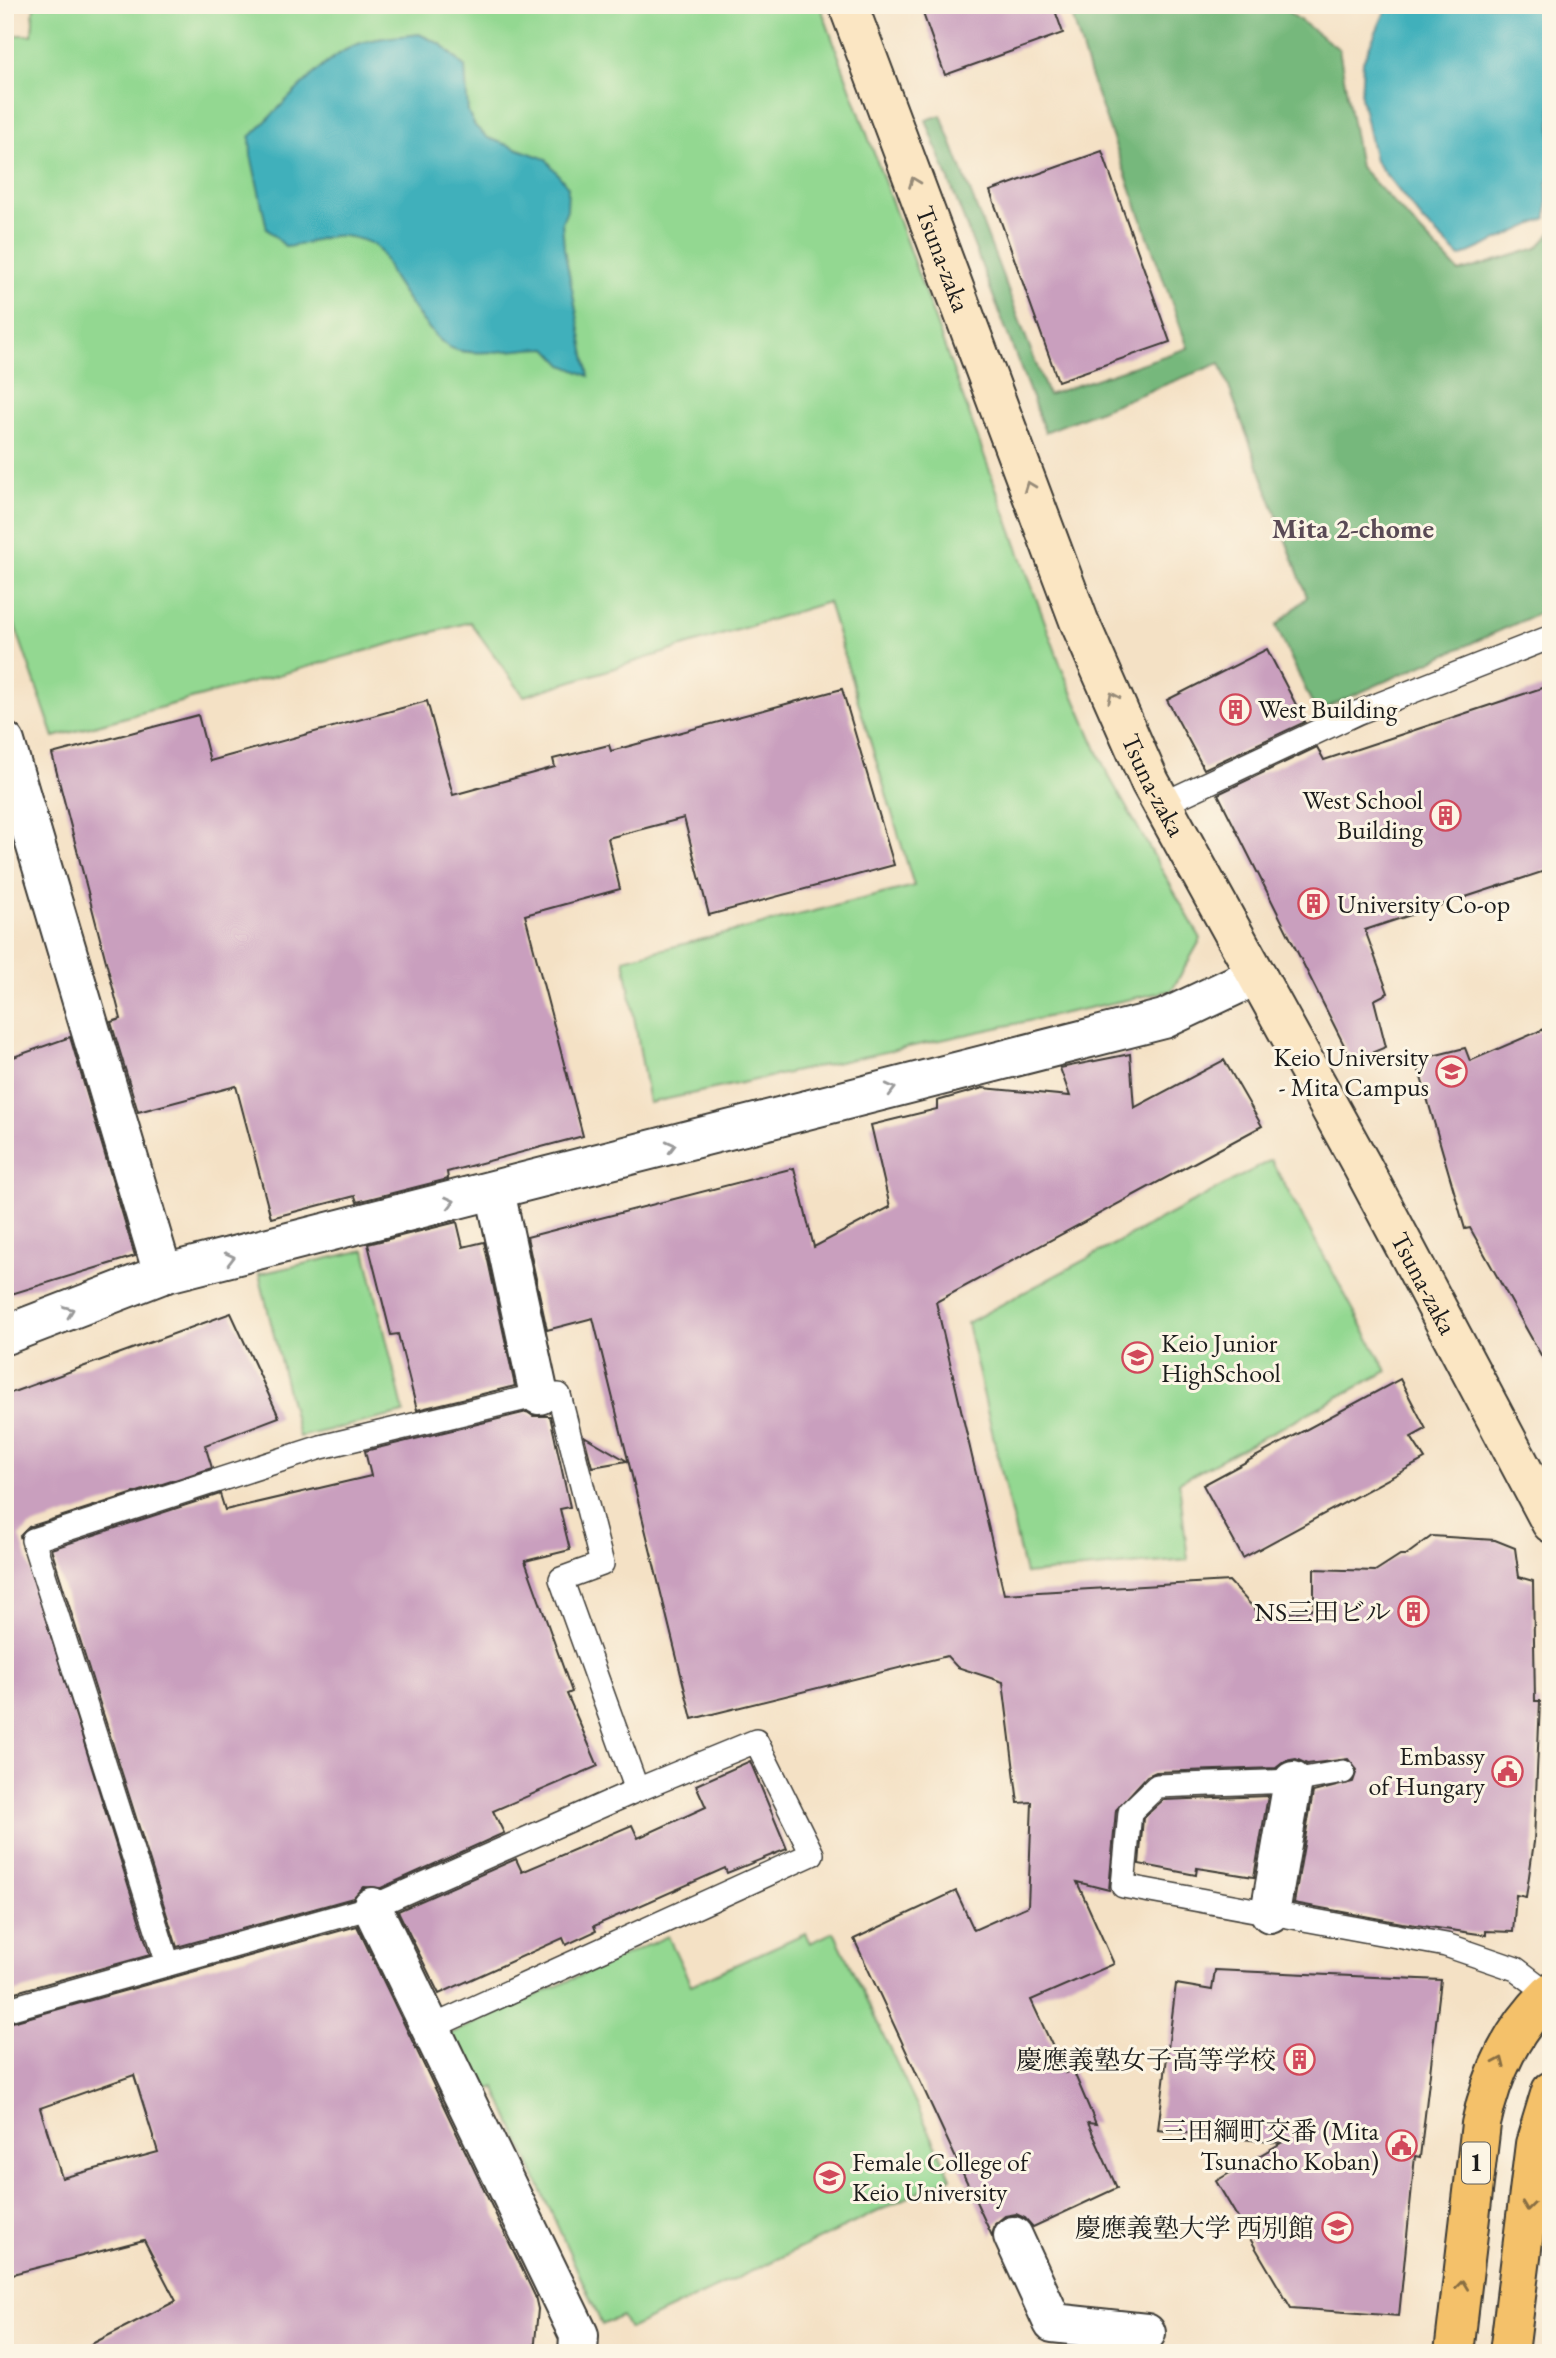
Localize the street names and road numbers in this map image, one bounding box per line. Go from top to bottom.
street label: Tsuna-zaka [908,201,979,317]
street label: Tsuna-zaka [1114,728,1194,843]
street label: Tsuna-zaka [1383,1226,1465,1341]
road number: 1 [1462,2142,1490,2184]

